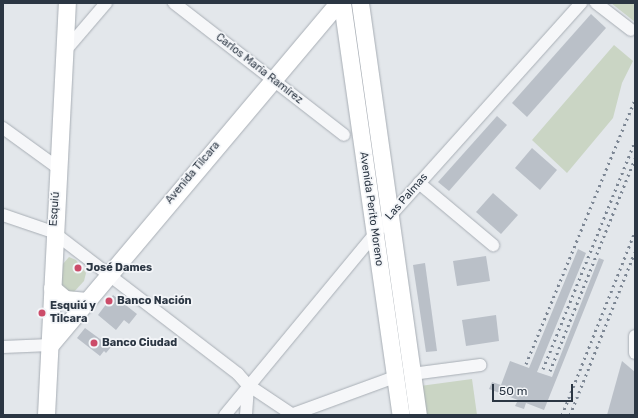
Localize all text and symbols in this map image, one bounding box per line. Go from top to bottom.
street label: Carlos María Ramírez [213,31,305,107]
street label: Avenida Tilcara [163,139,223,207]
street label: Avenida Perito Moreno [356,151,386,267]
street label: Las Palmas [383,171,431,223]
street label: Esquiú [47,191,63,227]
place label: José Dames [86,261,152,275]
marker: José Dames [73,263,83,273]
place label: Banco Nación [117,294,192,308]
marker: Banco Nación [104,296,114,306]
place label: Esquiú y Tilcara [50,300,96,326]
marker: Esquiú y Tilcara [37,308,47,318]
place label: Banco Ciudad [102,336,177,350]
marker: Banco Ciudad [89,338,99,348]
scale bar [494,376,575,402]
text: 50 m [499,384,527,398]

